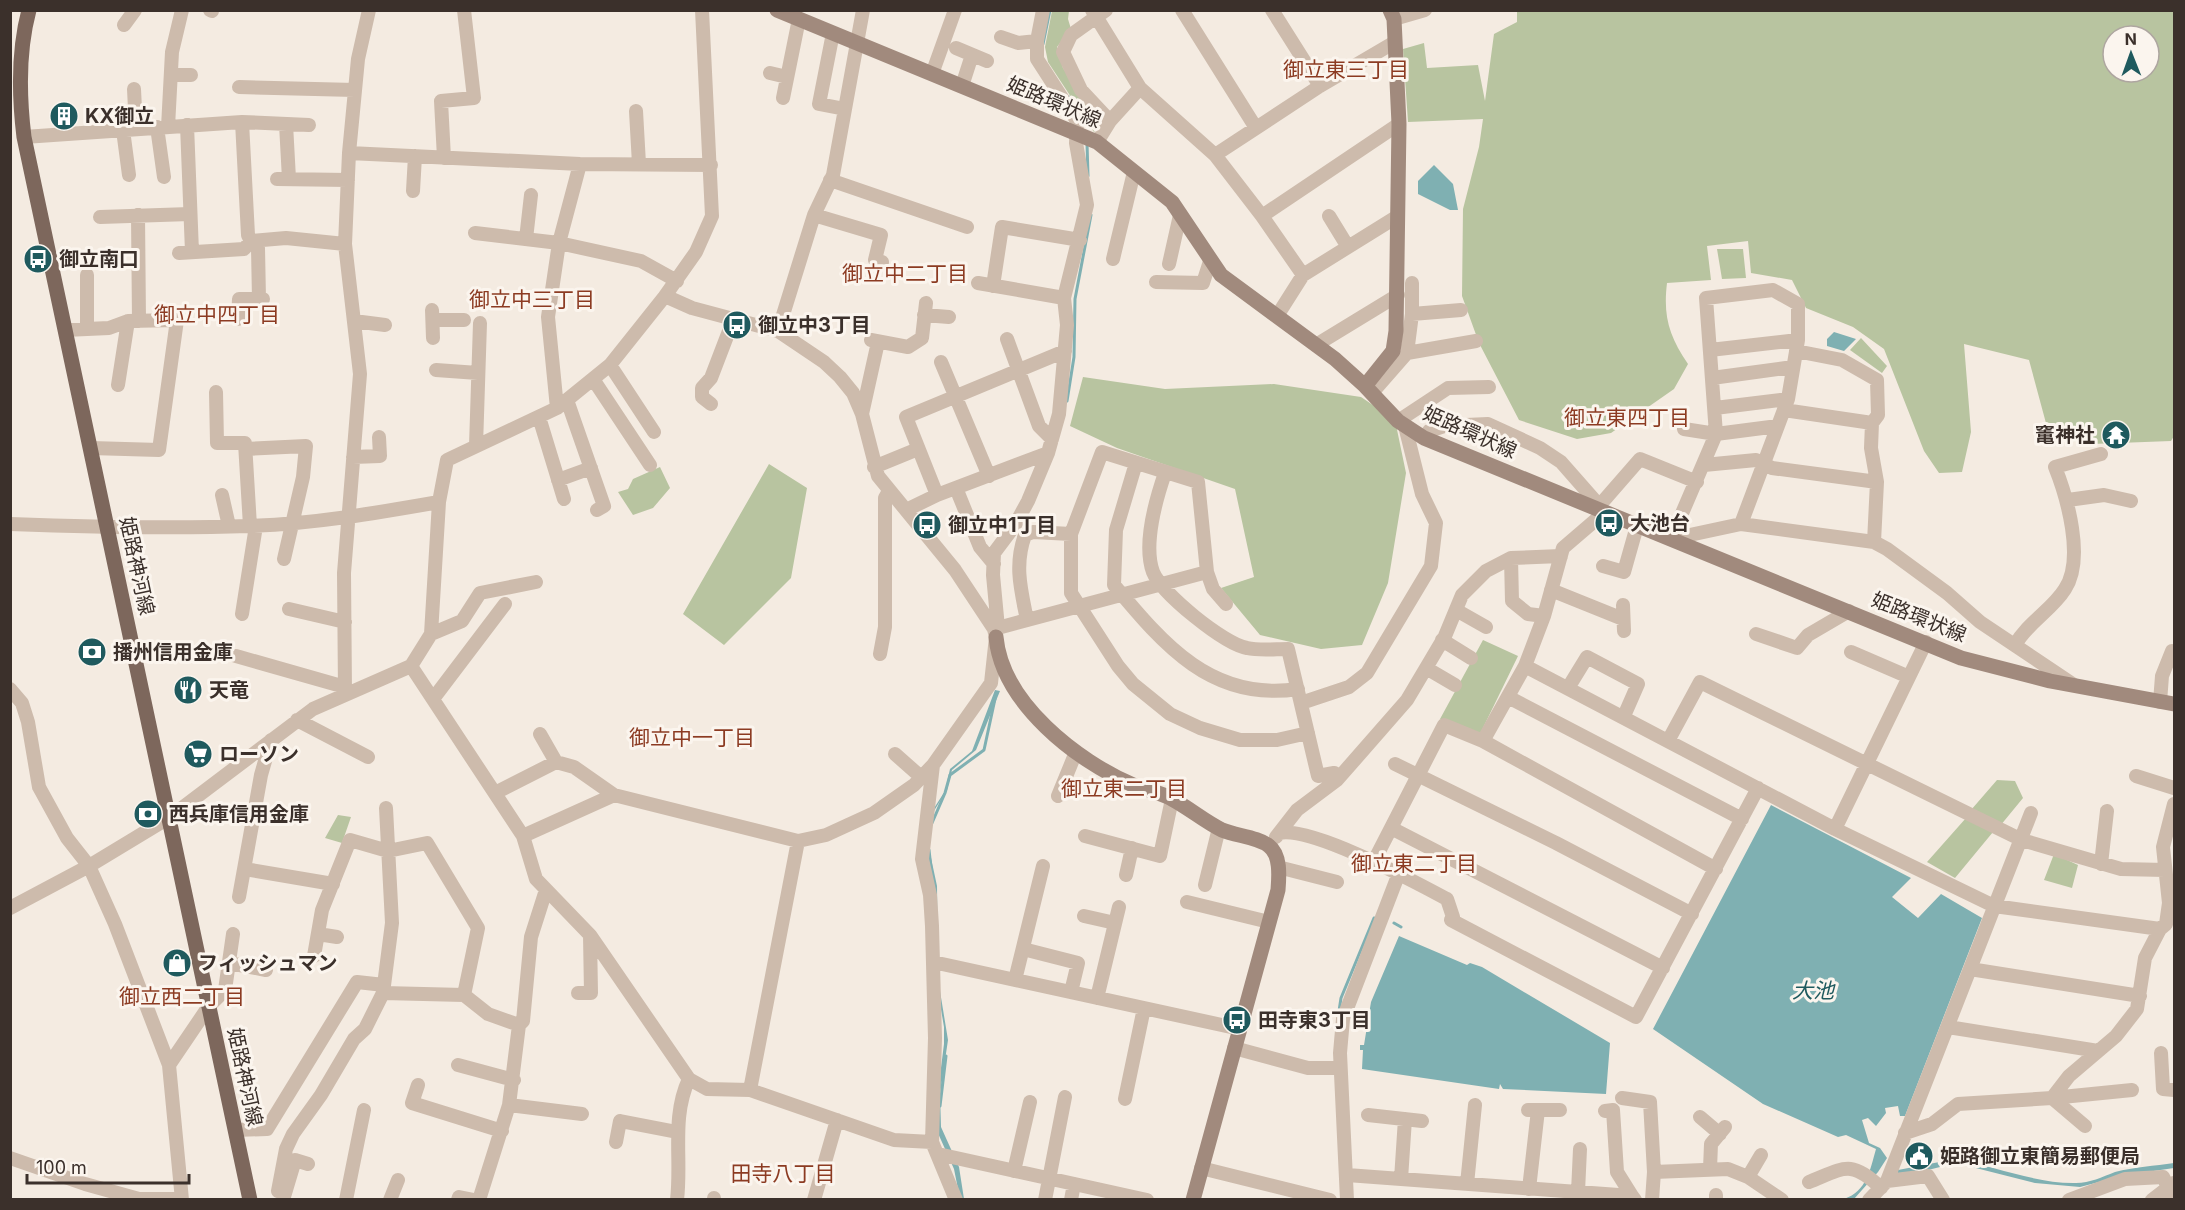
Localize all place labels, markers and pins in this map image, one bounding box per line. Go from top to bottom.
building icon: KX御立 [48,100,80,132]
place label: KX御立 [85,104,154,128]
bus stop icon: 御立南口 [22,243,54,275]
place label: 御立南口 [59,247,139,271]
bus stop icon: 御立中3丁目 [721,309,753,341]
place label: 御立中3丁目 [758,313,871,337]
temple icon: 竃神社 [2100,419,2132,451]
place label: 竃神社 [2035,423,2095,447]
bus stop icon: 大池台 [1593,507,1625,539]
bus stop icon: 御立中1丁目 [911,509,943,541]
place label: 大池台 [1630,511,1690,535]
place label: 御立中1丁目 [948,513,1057,537]
bank icon: 播州信用金庫 [76,636,108,668]
place label: 播州信用金庫 [113,640,233,664]
restaurant icon: 天竜 [172,674,204,706]
place label: 天竜 [209,678,249,702]
supermarket icon: ローソン [182,738,214,770]
place label: ローソン [219,742,299,766]
bank icon: 西兵庫信用金庫 [132,798,164,830]
place label: 西兵庫信用金庫 [169,802,309,826]
shop icon: フィッシュマン [161,947,193,979]
place label: フィッシュマン [198,951,338,975]
bus stop icon: 田寺東3丁目 [1221,1004,1253,1036]
place label: 田寺東3丁目 [1258,1008,1371,1032]
public building icon: 姫路御立東簡易郵便局 [1903,1140,1935,1172]
place label: 姫路御立東簡易郵便局 [1940,1144,2140,1168]

